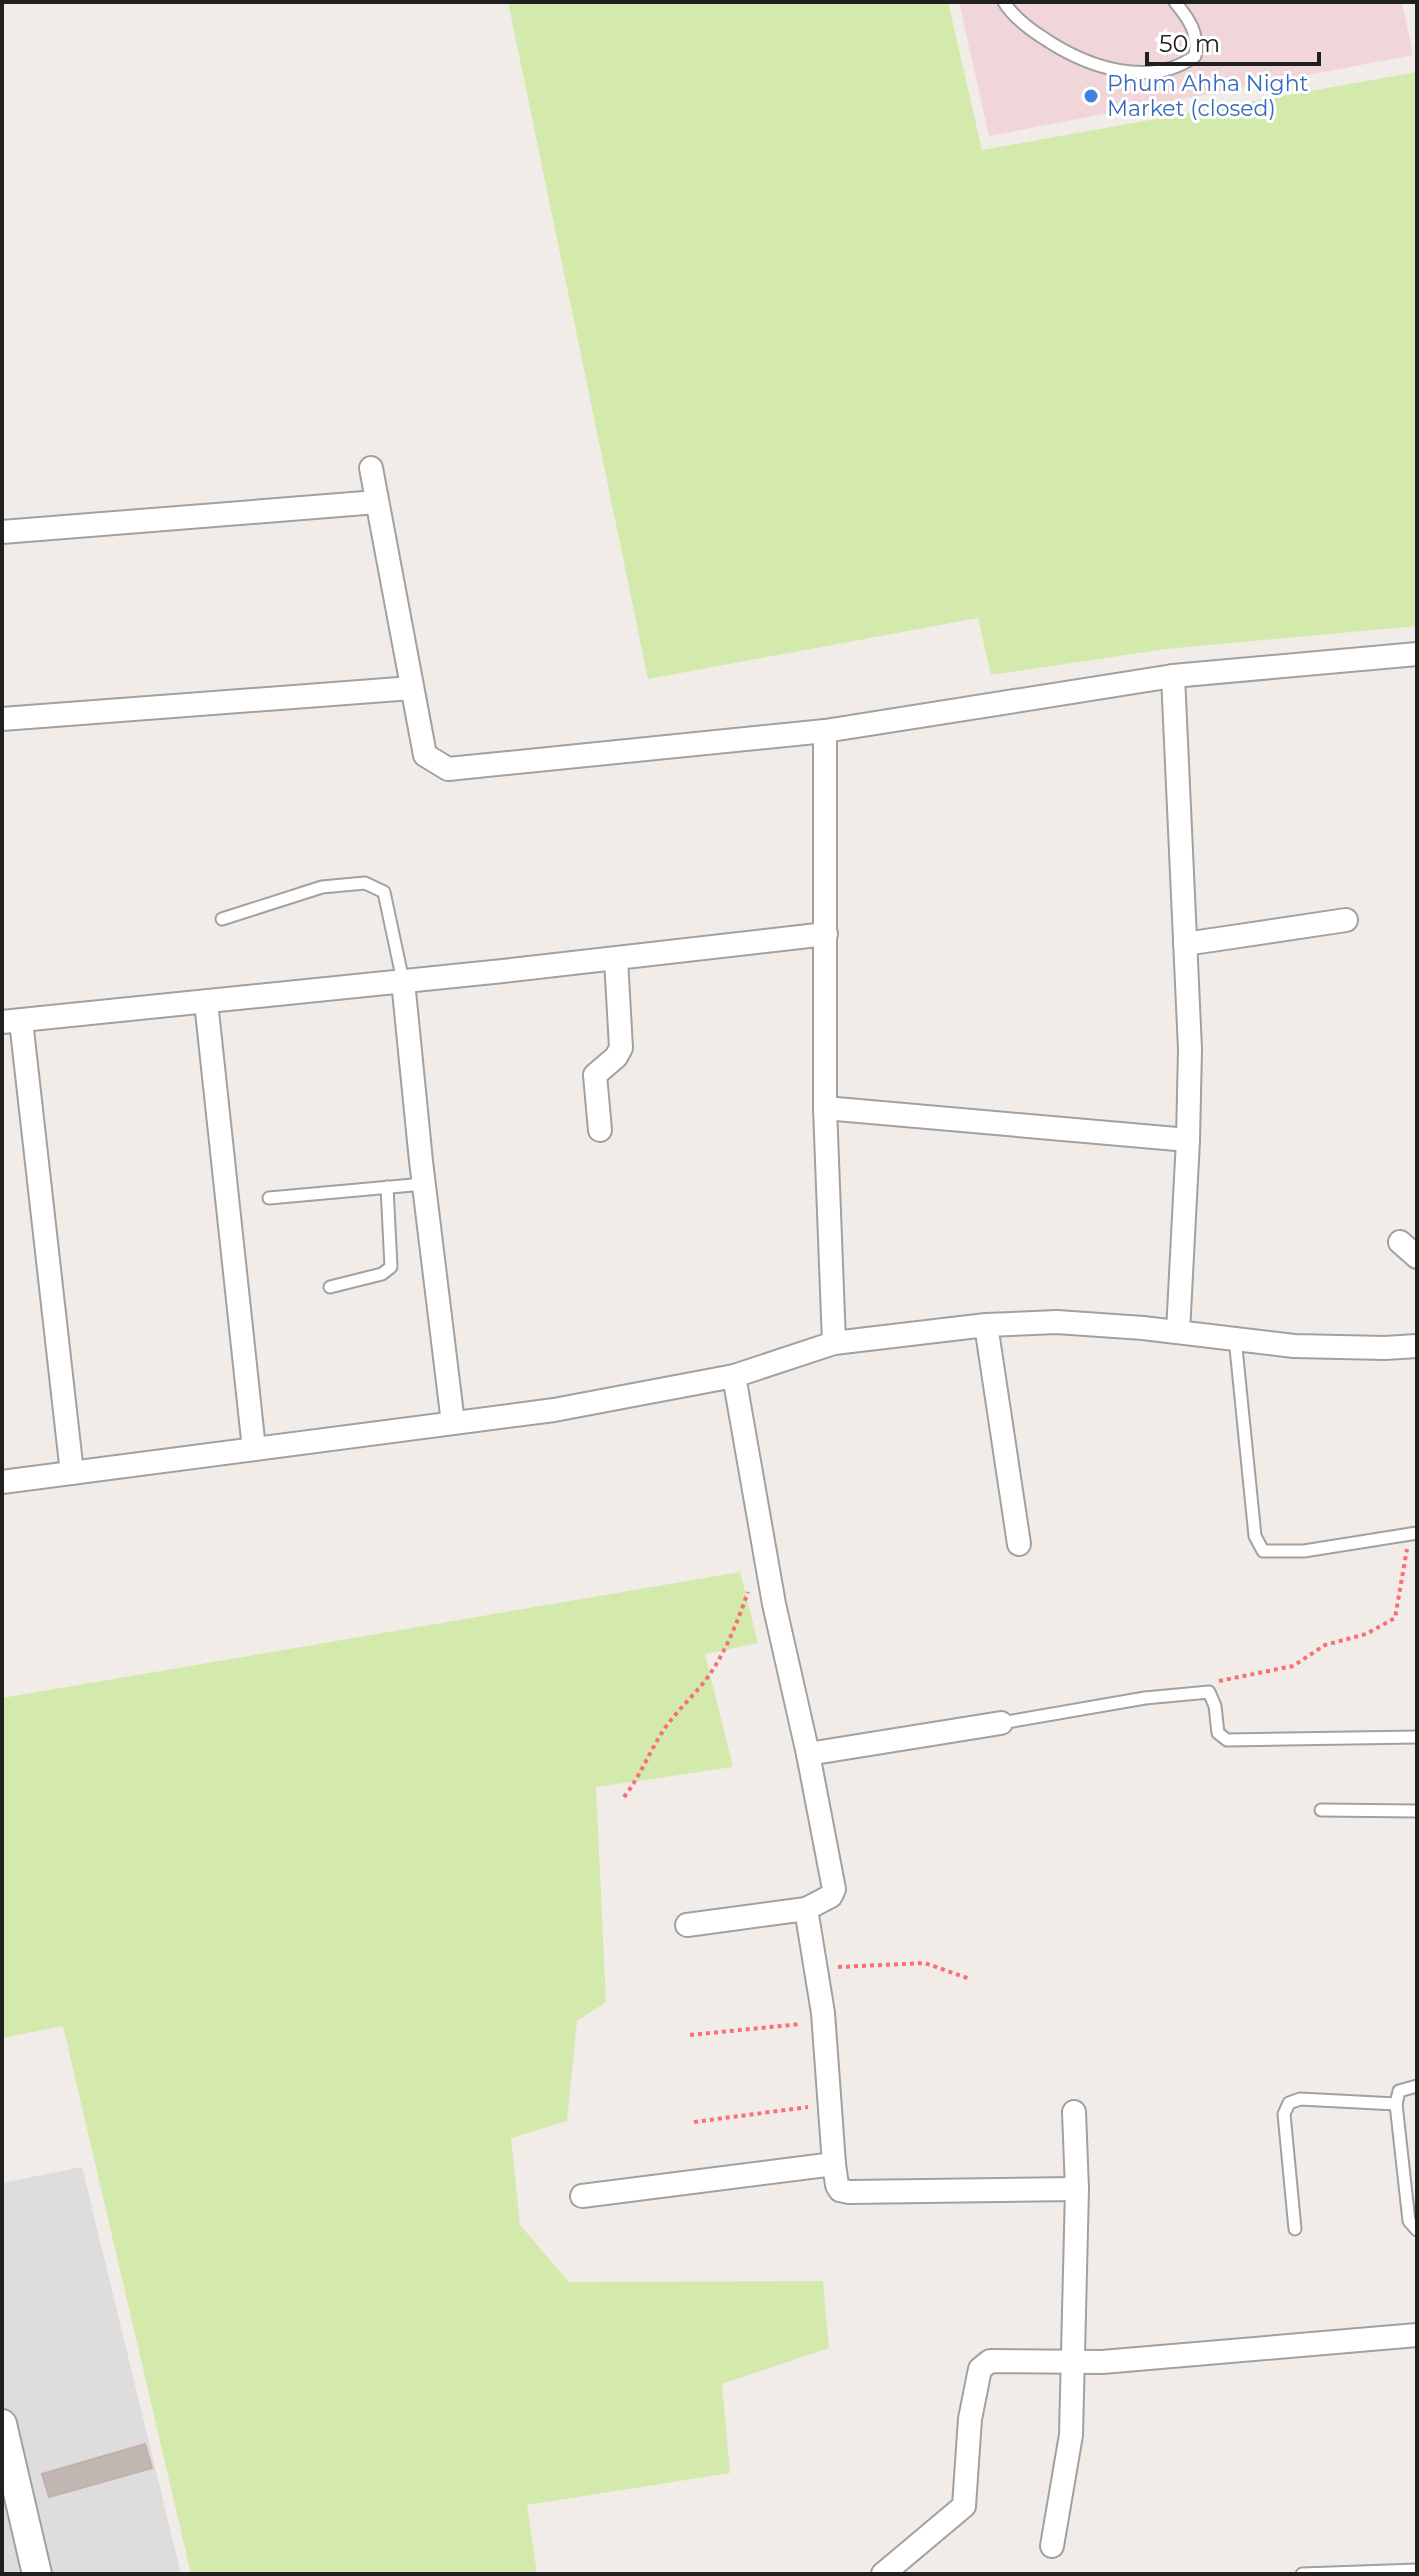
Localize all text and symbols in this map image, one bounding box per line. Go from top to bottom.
scale bar [1147,16,1319,66]
text: 50 m [1159,29,1220,58]
place label: Phum Ahha Night Market (closed) [1107,70,1309,122]
marker: Phum Ahha Night Market (closed) [1082,87,1100,105]

